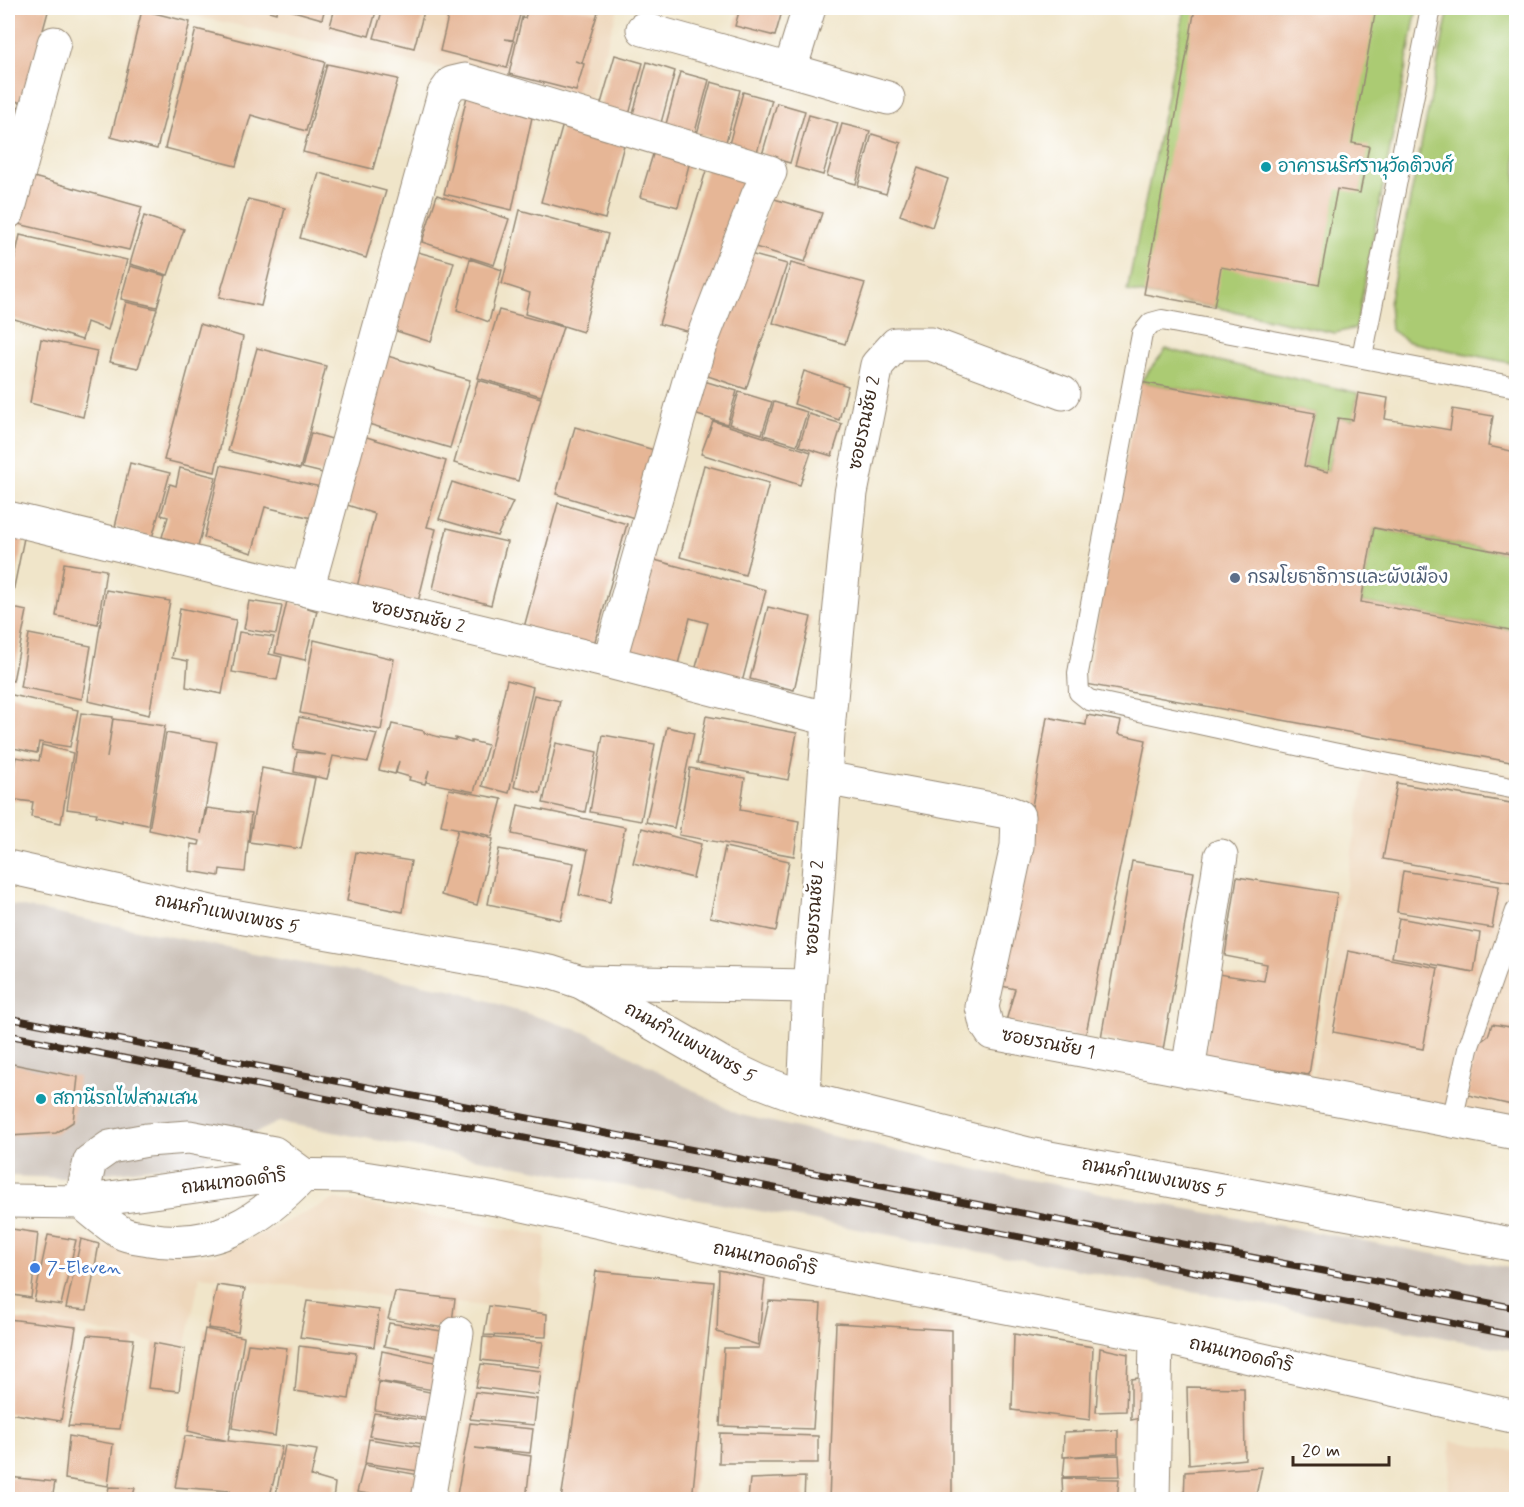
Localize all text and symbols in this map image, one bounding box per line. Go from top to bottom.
place label: อาคารนริศรานุวัดติวงศ์ [1278,153,1454,180]
marker: อาคารนริศรานุวัดติวงศ์ [1259,160,1273,174]
street label: ซอยรณชัย 2 [843,374,887,472]
place label: กรมโยธาธิการและผังเมือง [1247,564,1448,590]
marker: กรมโยธาธิการและผังเมือง [1228,571,1242,585]
street label: ซอยรณชัย 2 [369,595,467,639]
street label: ซอยรณชัย 2 [800,859,830,956]
street label: ถนนกำแพงเพชร 5 [153,887,302,940]
street label: ถนนกำแพงเพชร 5 [620,996,761,1089]
street label: ซอยรณชัย 1 [999,1023,1097,1065]
place label: สถานีรถไฟสามเสน [53,1085,197,1111]
marker: สถานีรถไฟสามเสน [34,1092,48,1106]
street label: ถนนกำแพงเพชร 5 [1080,1151,1229,1204]
street label: ถนนเทอดดำริ [180,1163,288,1200]
street label: ถนนเทอดดำริ [711,1235,819,1282]
place label: 7-Eleven [47,1256,121,1280]
marker: 7-Eleven [28,1261,42,1275]
street label: ถนนเทอดดำริ [1187,1330,1295,1379]
scale bar [1293,1429,1389,1467]
text: 20 m [1302,1439,1340,1463]

